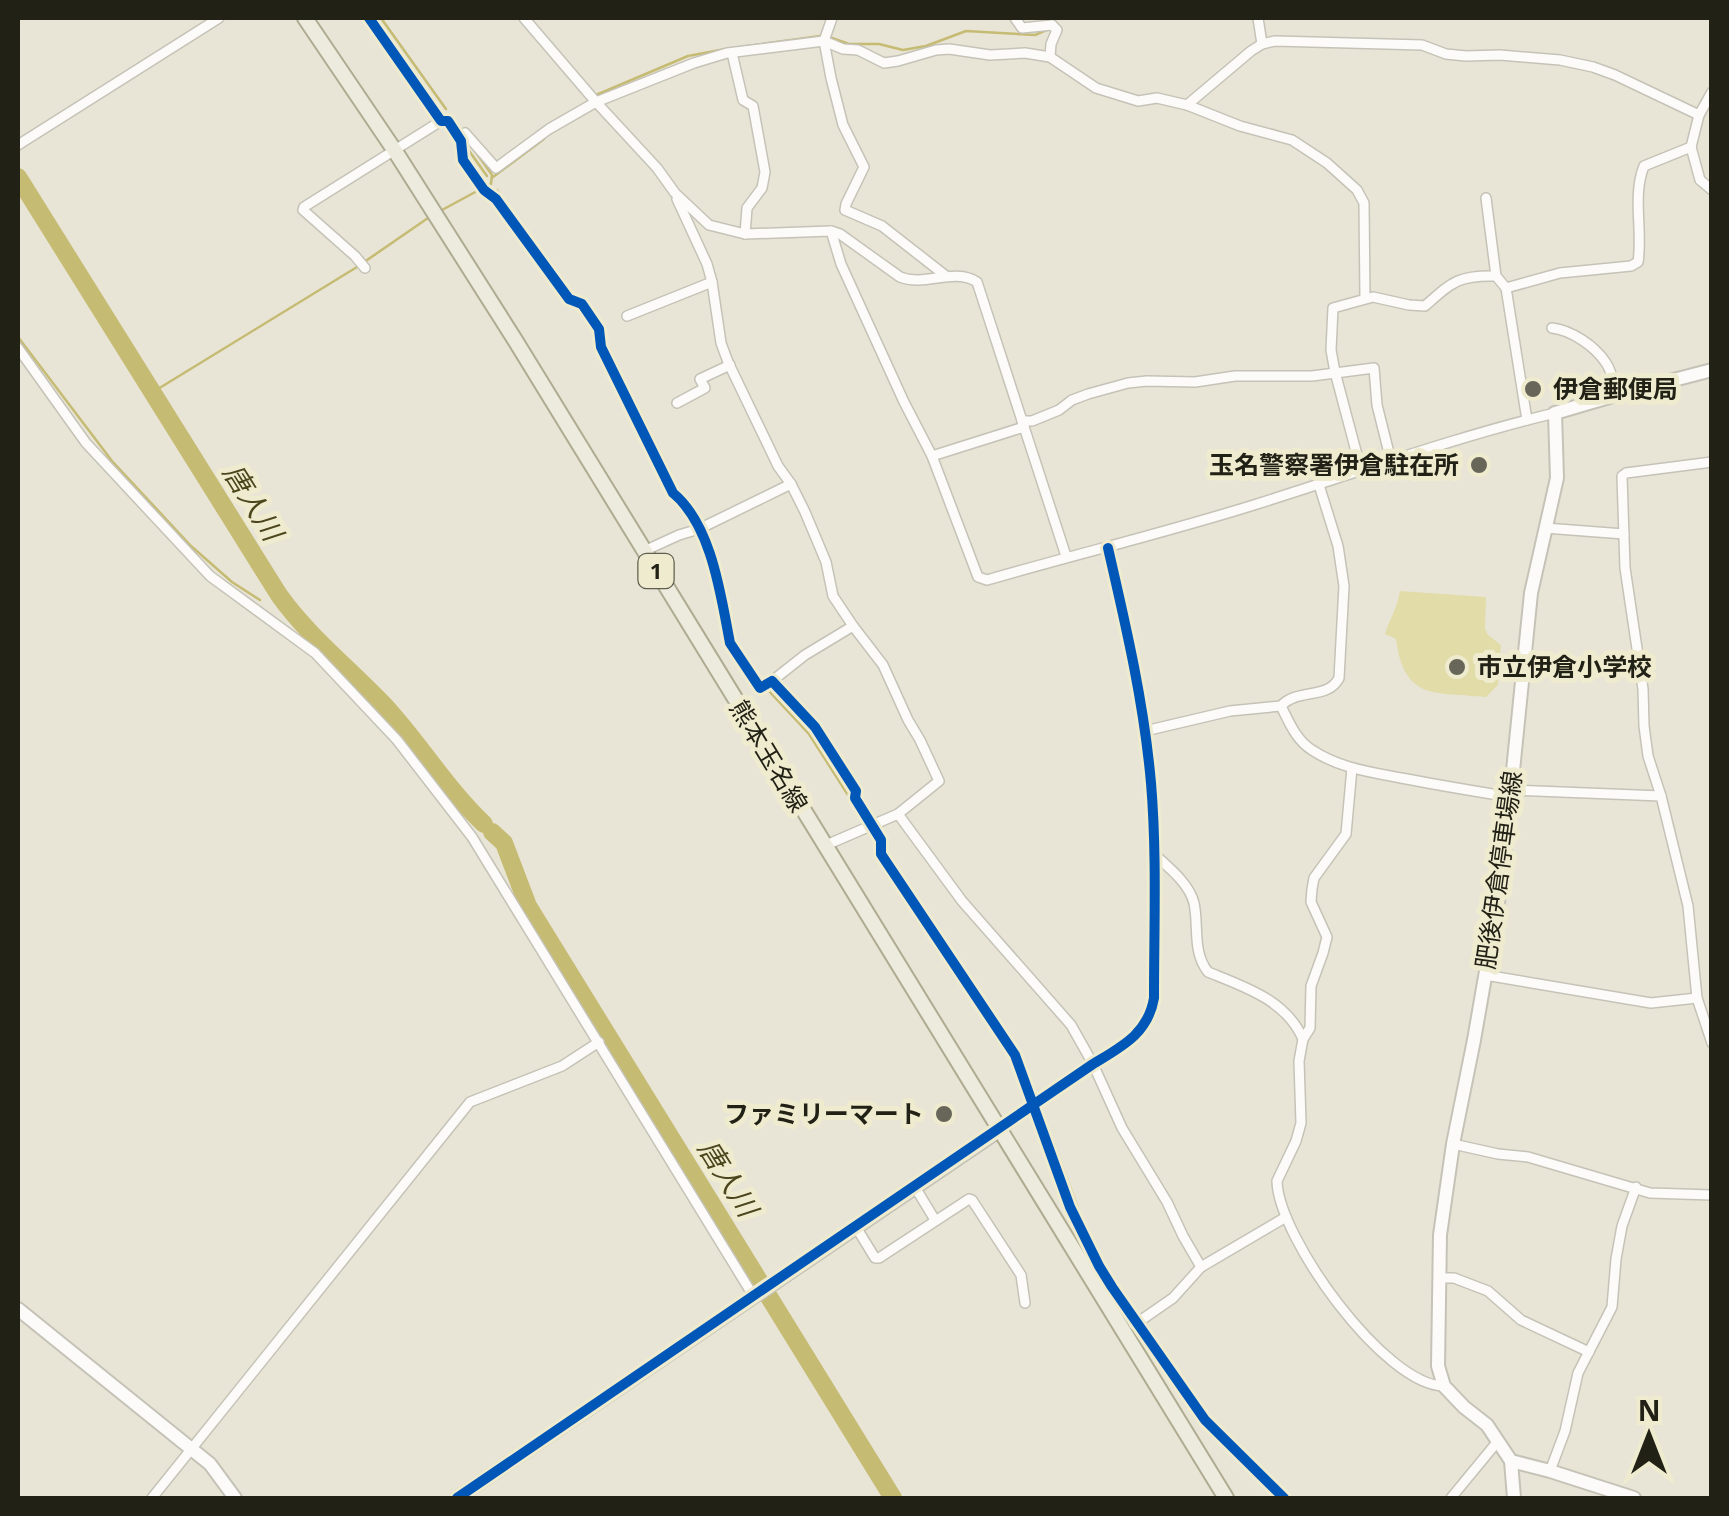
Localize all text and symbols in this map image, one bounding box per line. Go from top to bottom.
place label: 伊倉郵便局 [1553,371,1678,405]
marker: 伊倉郵便局 [1522,378,1544,400]
place label: 玉名警察署伊倉駐在所 [1209,447,1459,481]
marker: 玉名警察署伊倉駐在所 [1468,454,1490,476]
water label: 唐人川 [215,456,294,550]
road number: 1 [638,554,674,588]
place label: 市立伊倉小学校 [1477,649,1652,683]
marker: 市立伊倉小学校 [1446,656,1468,678]
street label: 熊本玉名線 [723,693,817,818]
street label: 肥後伊倉停車場線 [1467,768,1529,971]
place label: ファミリーマート [724,1096,924,1130]
marker: ファミリーマート [933,1103,955,1125]
water label: 唐人川 [690,1132,769,1226]
north arrow [1599,1386,1699,1486]
text: N [1638,1391,1660,1429]

